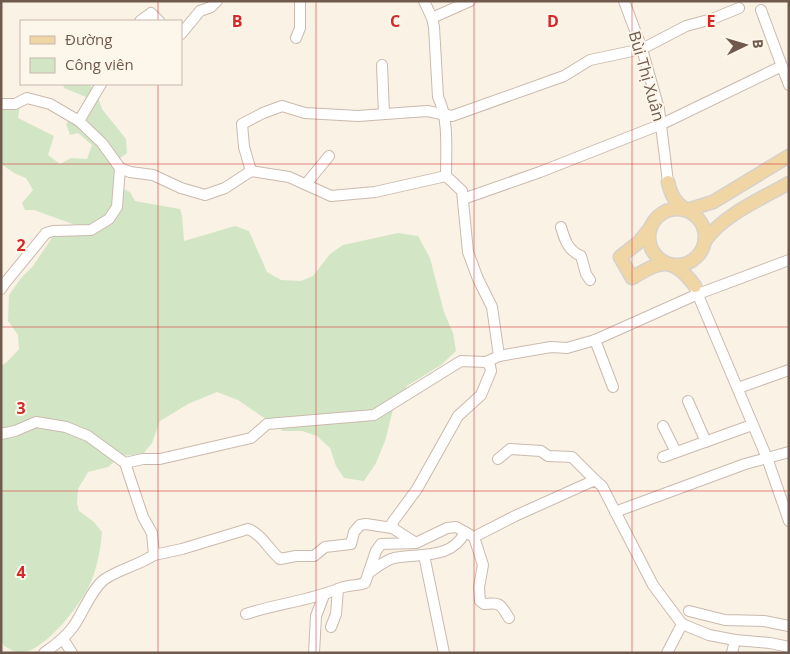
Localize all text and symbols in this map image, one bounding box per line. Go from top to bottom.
text: B [232,10,242,32]
text: C [390,10,400,32]
text: D [547,10,559,32]
text: E [707,10,716,32]
legend [20,20,182,85]
north arrow [720,20,770,70]
street label: Bùi Thị Xuân [624,28,670,124]
text: Đường [65,29,112,49]
text: B [749,38,768,49]
text: Công viên [65,54,134,74]
text: 2 [16,234,26,256]
text: 3 [16,397,26,419]
text: 4 [16,561,26,583]

